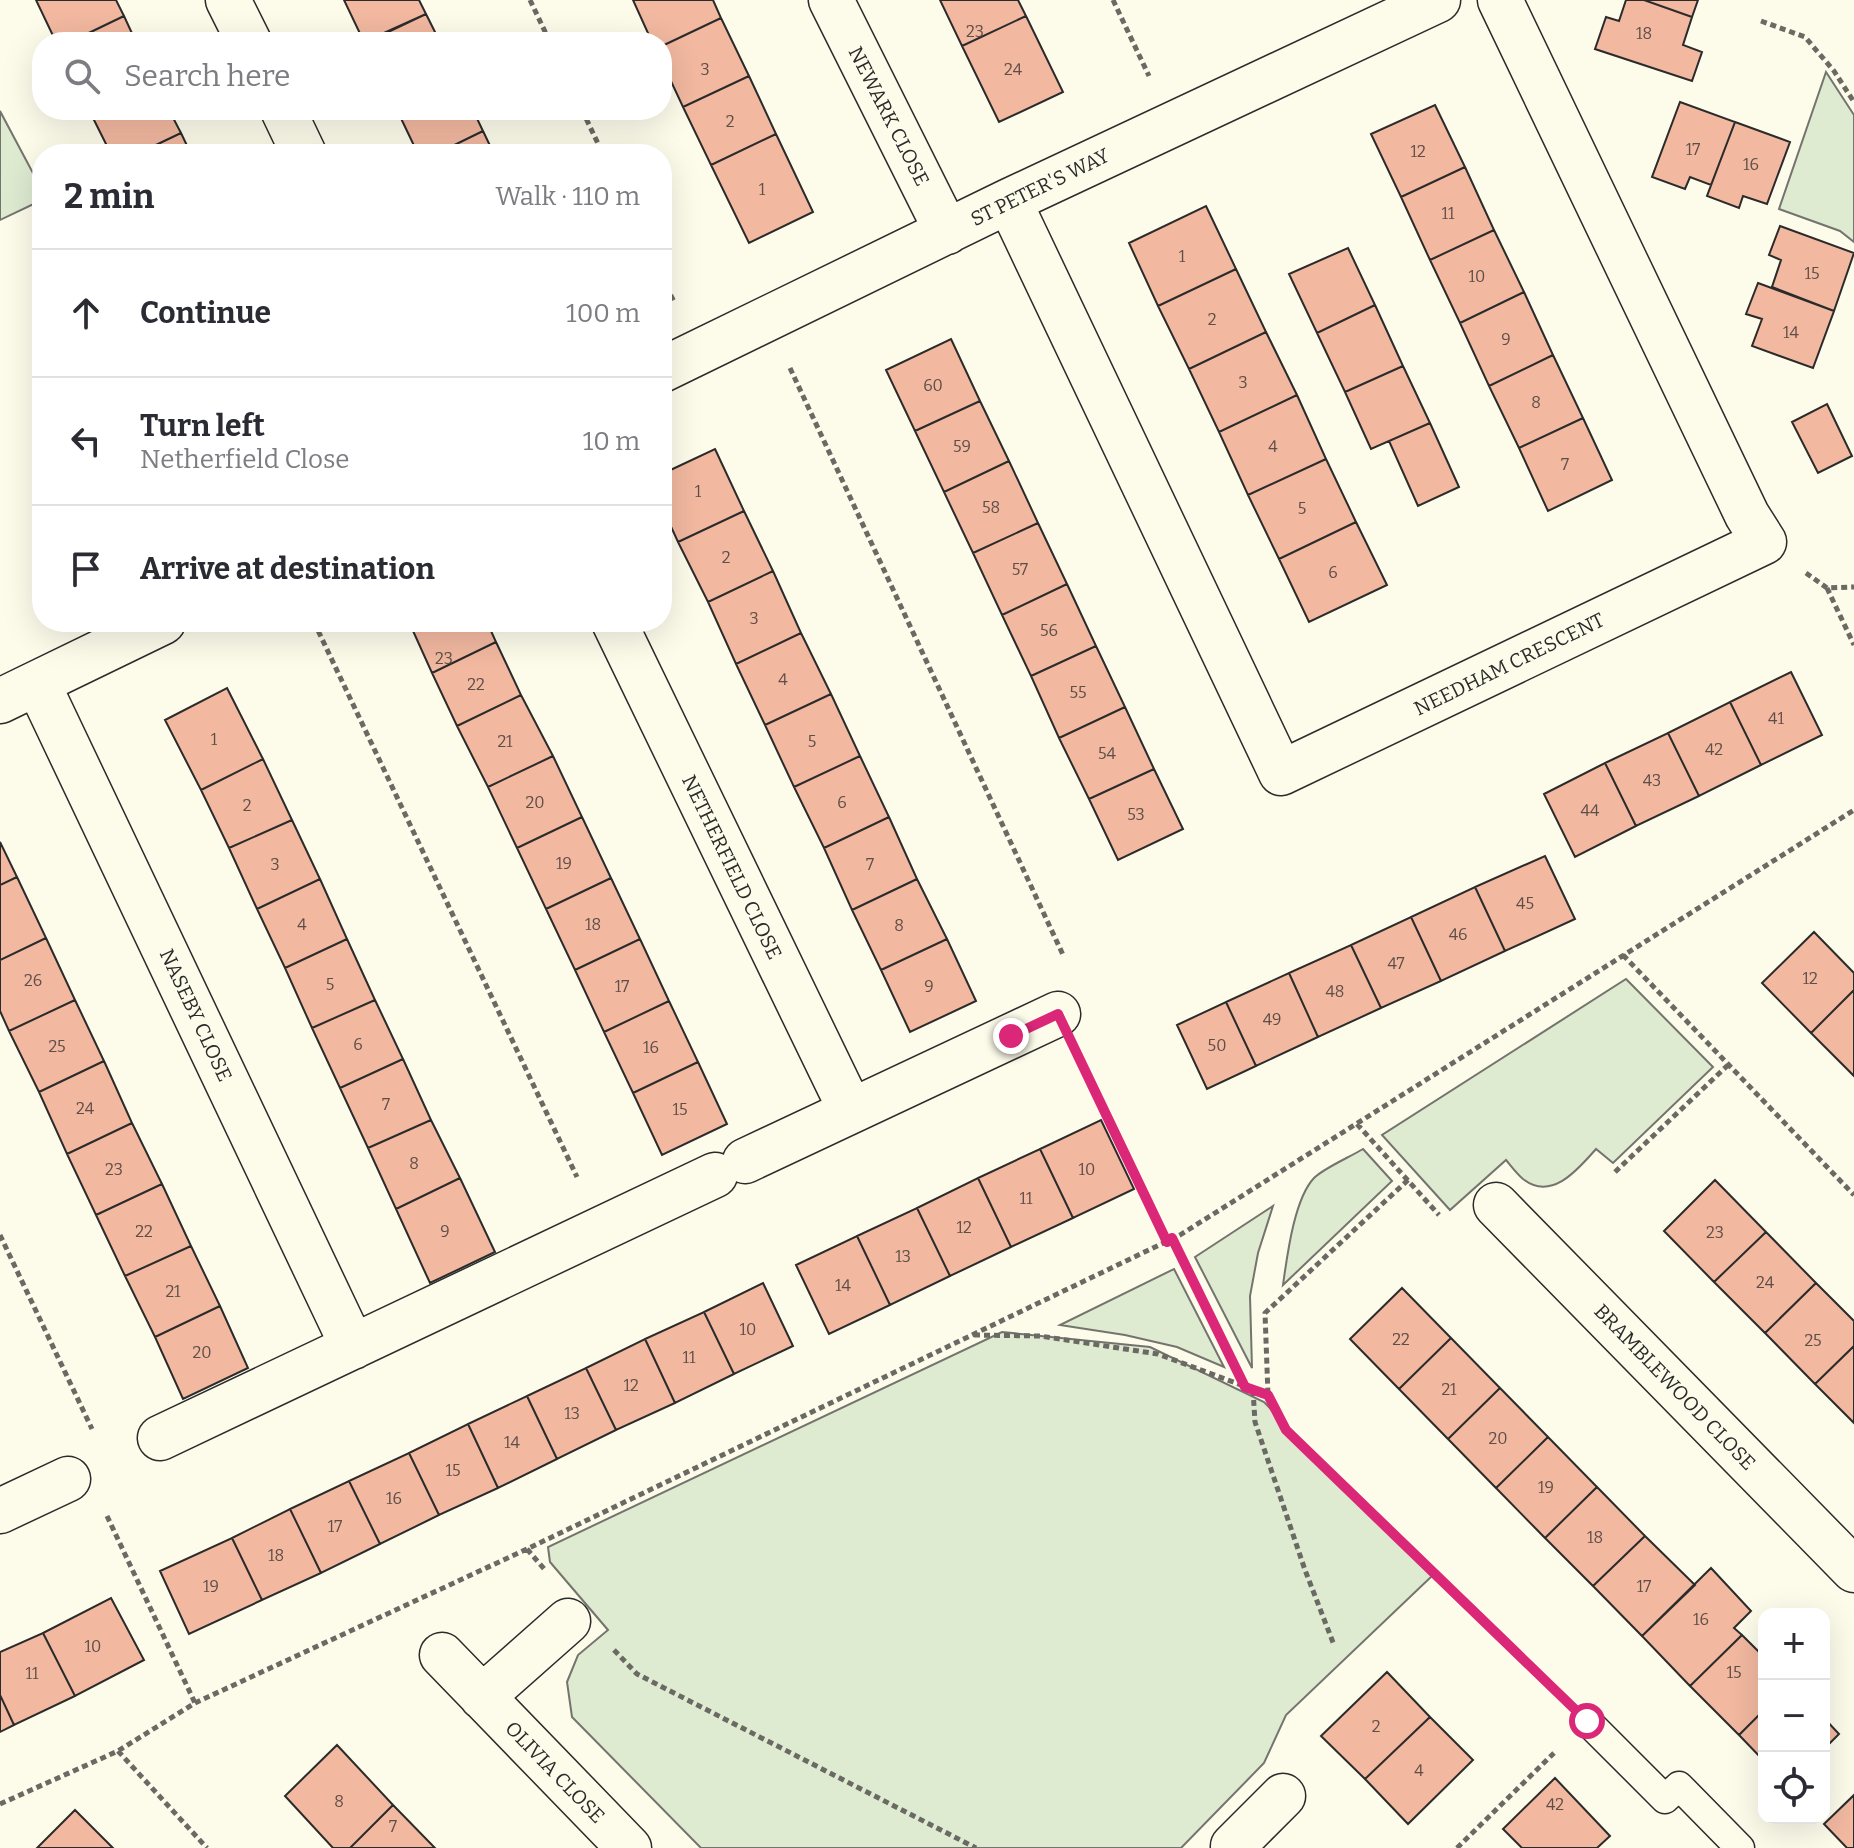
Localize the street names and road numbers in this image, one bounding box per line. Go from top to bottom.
street label: NEWARK CLOSE [844,42,934,190]
street label: ST PETER'S WAY [967,143,1113,231]
street label: NEEDHAM CRESCENT [1410,607,1608,721]
street label: NETHERFIELD CLOSE [677,771,787,963]
street label: NASEBY CLOSE [155,945,237,1085]
street label: BRAMBLEWOOD CLOSE [1589,1299,1761,1475]
street label: OLIVIA CLOSE [500,1716,610,1828]

